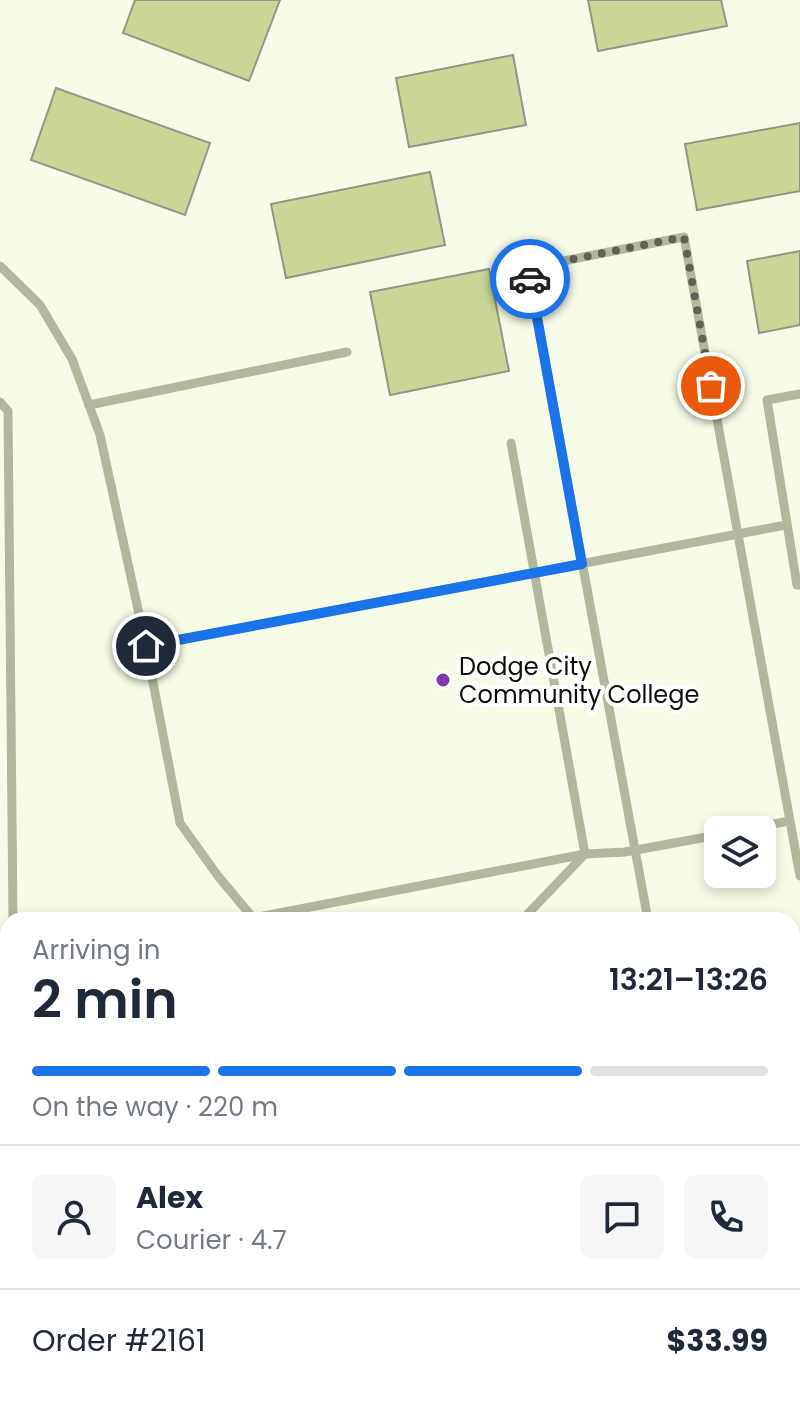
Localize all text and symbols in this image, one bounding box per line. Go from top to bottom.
courier [490,239,570,319]
icon: car [508,257,552,301]
pin [677,352,745,420]
icon: bag [689,364,733,408]
pin [112,612,180,680]
icon: home [124,624,168,668]
place label: Dodge City Community College [459,650,699,711]
marker: Dodge City Community College [434,671,452,689]
map controls [704,816,776,888]
button: layers [704,816,776,888]
text: Arriving in [32,932,161,968]
text: 13:21–13:26 [609,958,768,1001]
text: 2 min [32,963,178,1036]
text: On the way · 220 m [32,1089,278,1125]
button: person [32,1175,116,1259]
button: chat [580,1175,664,1259]
button: phone [684,1175,768,1259]
text: Alex [136,1176,203,1219]
text: Courier · 4.7 [136,1222,287,1258]
text: Order #2161 [32,1319,206,1362]
text: $33.99 [667,1319,768,1362]

